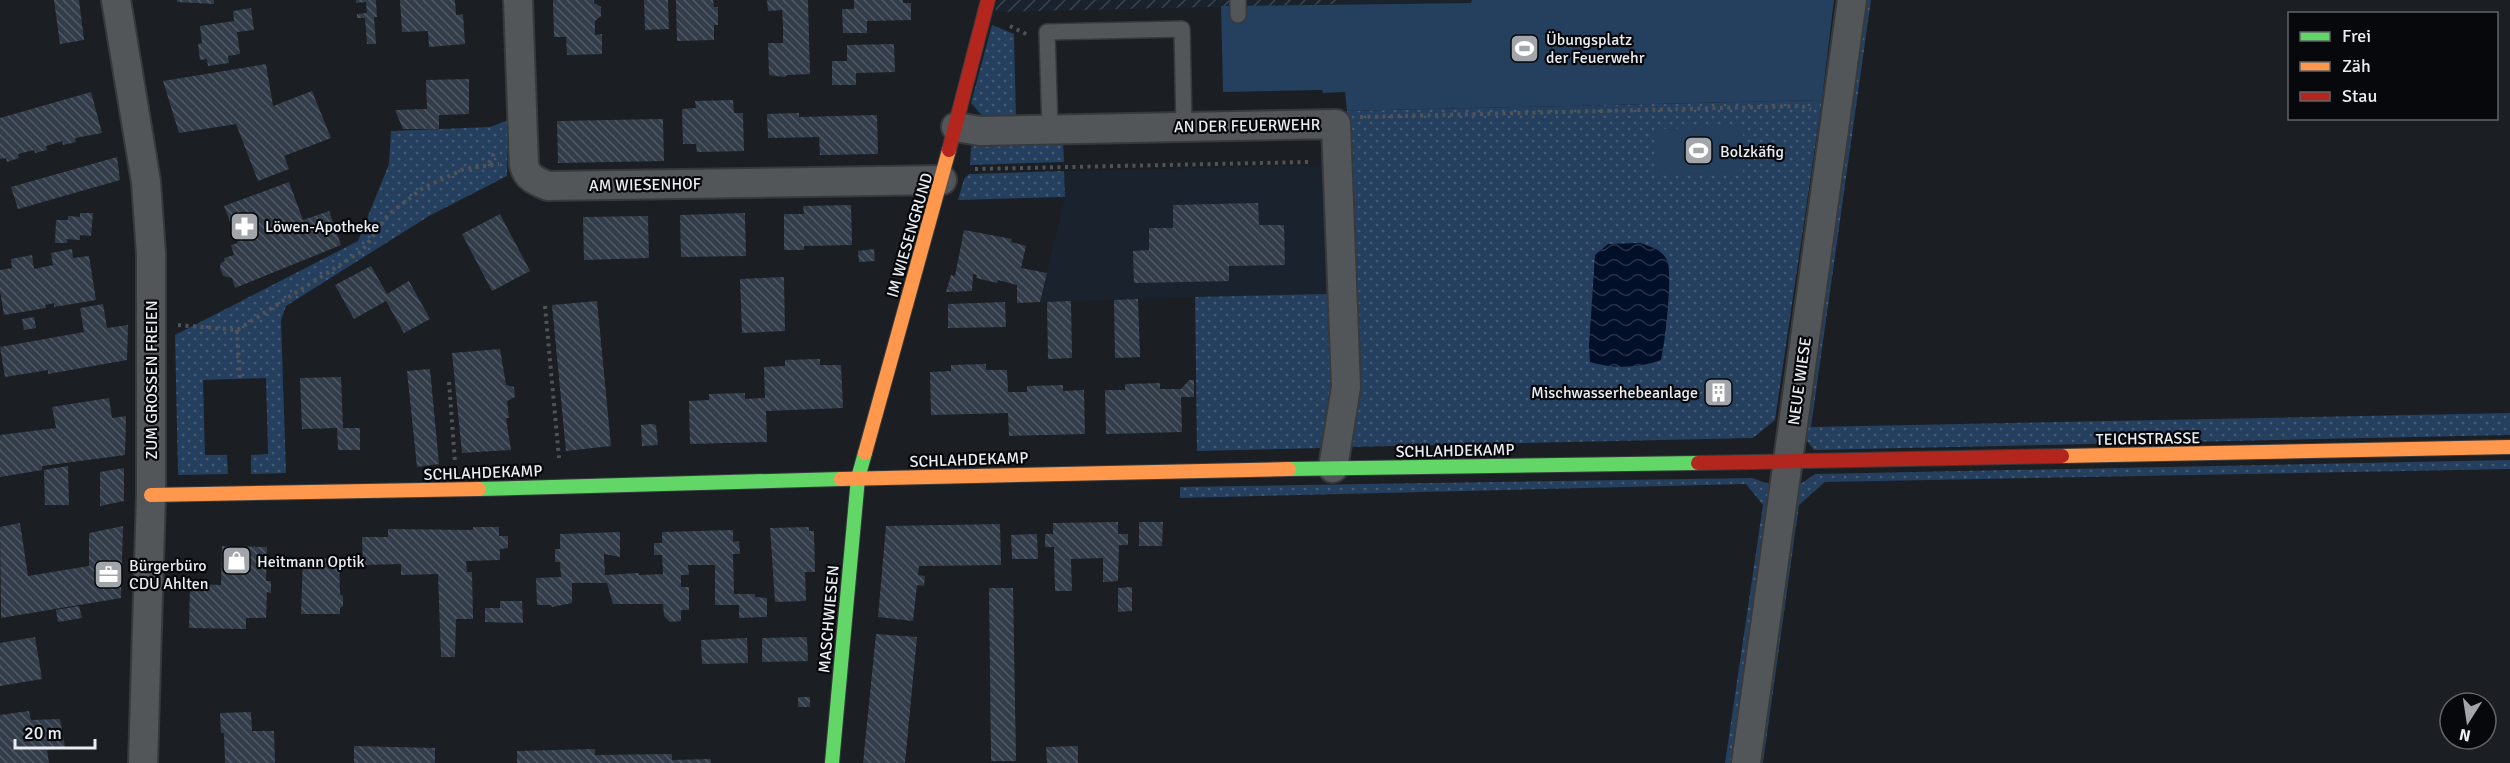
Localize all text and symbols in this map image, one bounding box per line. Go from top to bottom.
legend [2288,12,2498,120]
text: Frei [2342,25,2371,47]
place label: Übungsplatz der Feuerwehr [1546,30,1645,68]
sports icon: Übungsplatz der Feuerwehr [1509,32,1541,64]
text: Zäh [2342,55,2371,77]
text: Stau [2342,85,2377,107]
street label: AN DER FEUERWEHR [1174,115,1321,137]
sports icon: Bolzkäfig [1683,135,1715,167]
place label: Bolzkäfig [1720,142,1784,162]
street label: IM WIESENGRUND [883,171,937,300]
street label: AM WIESENHOF [589,174,701,196]
pharmacy icon: Löwen-Apotheke [228,210,260,242]
place label: Löwen-Apotheke [265,217,379,237]
street label: ZUM GROSSEN FREIEN [142,300,162,460]
street label: NEUE WIESE [1784,336,1816,426]
building icon: Mischwasserhebeanlage [1703,376,1735,408]
place label: Mischwasserhebeanlage [1531,383,1698,403]
street label: TEICHSTRASSE [2096,428,2201,450]
street label: SCHLAHDEKAMP [1395,440,1515,462]
street label: SCHLAHDEKAMP [909,448,1029,472]
street label: SCHLAHDEKAMP [423,461,543,485]
shop icon: Heitmann Optik [220,545,252,577]
place label: Heitmann Optik [257,552,365,572]
place label: Bürgerbüro CDU Ahlten [129,556,208,594]
office icon: Bürgerbüro CDU Ahlten [92,558,124,590]
street label: MASCHWIESEN [814,564,844,674]
north arrow [2438,691,2498,751]
scale bar [15,712,94,750]
text: 20 m [24,722,62,744]
text: N [2458,724,2473,746]

